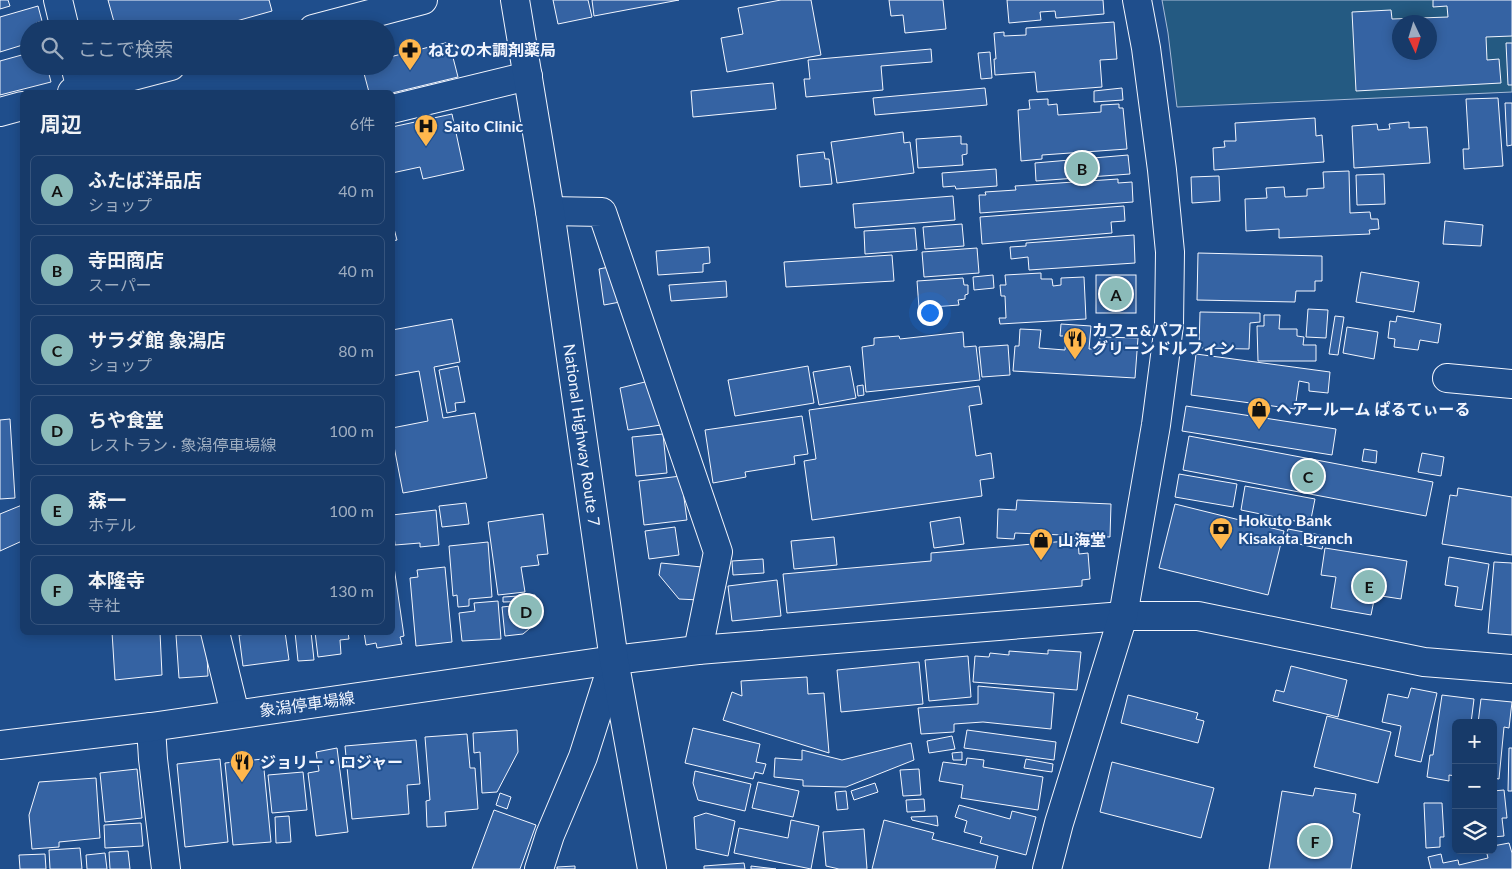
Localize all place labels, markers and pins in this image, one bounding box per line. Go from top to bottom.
pharmacy icon: ねむの木調剤薬局 [397,37,423,71]
place label: ねむの木調剤薬局 [428,40,556,59]
hospital icon: Saito Clinic [413,113,439,147]
place label: Saito Clinic [444,116,524,135]
pin: B [1066,149,1098,187]
pin: A [1100,275,1132,313]
place label: カフェ&パフェ グリーンドルフィン [1092,320,1235,357]
restaurant icon: カフェ&パフェ グリーンドルフィン [1062,326,1088,360]
shop icon: ヘアールーム ぱるてぃーる [1246,396,1272,430]
place label: ヘアールーム ぱるてぃーる [1276,399,1470,418]
pin: C [1292,457,1324,495]
place label: Hokuto Bank Kisakata Branch [1238,510,1353,547]
bank icon: Hokuto Bank Kisakata Branch [1208,516,1234,550]
shop icon: 山海堂 [1028,527,1054,561]
place label: 山海堂 [1058,530,1106,549]
pin: E [1353,567,1385,605]
pin: D [510,592,542,630]
restaurant icon: ジョリー・ロジャー [229,749,255,783]
place label: ジョリー・ロジャー [260,752,403,771]
pin: F [1299,822,1331,860]

